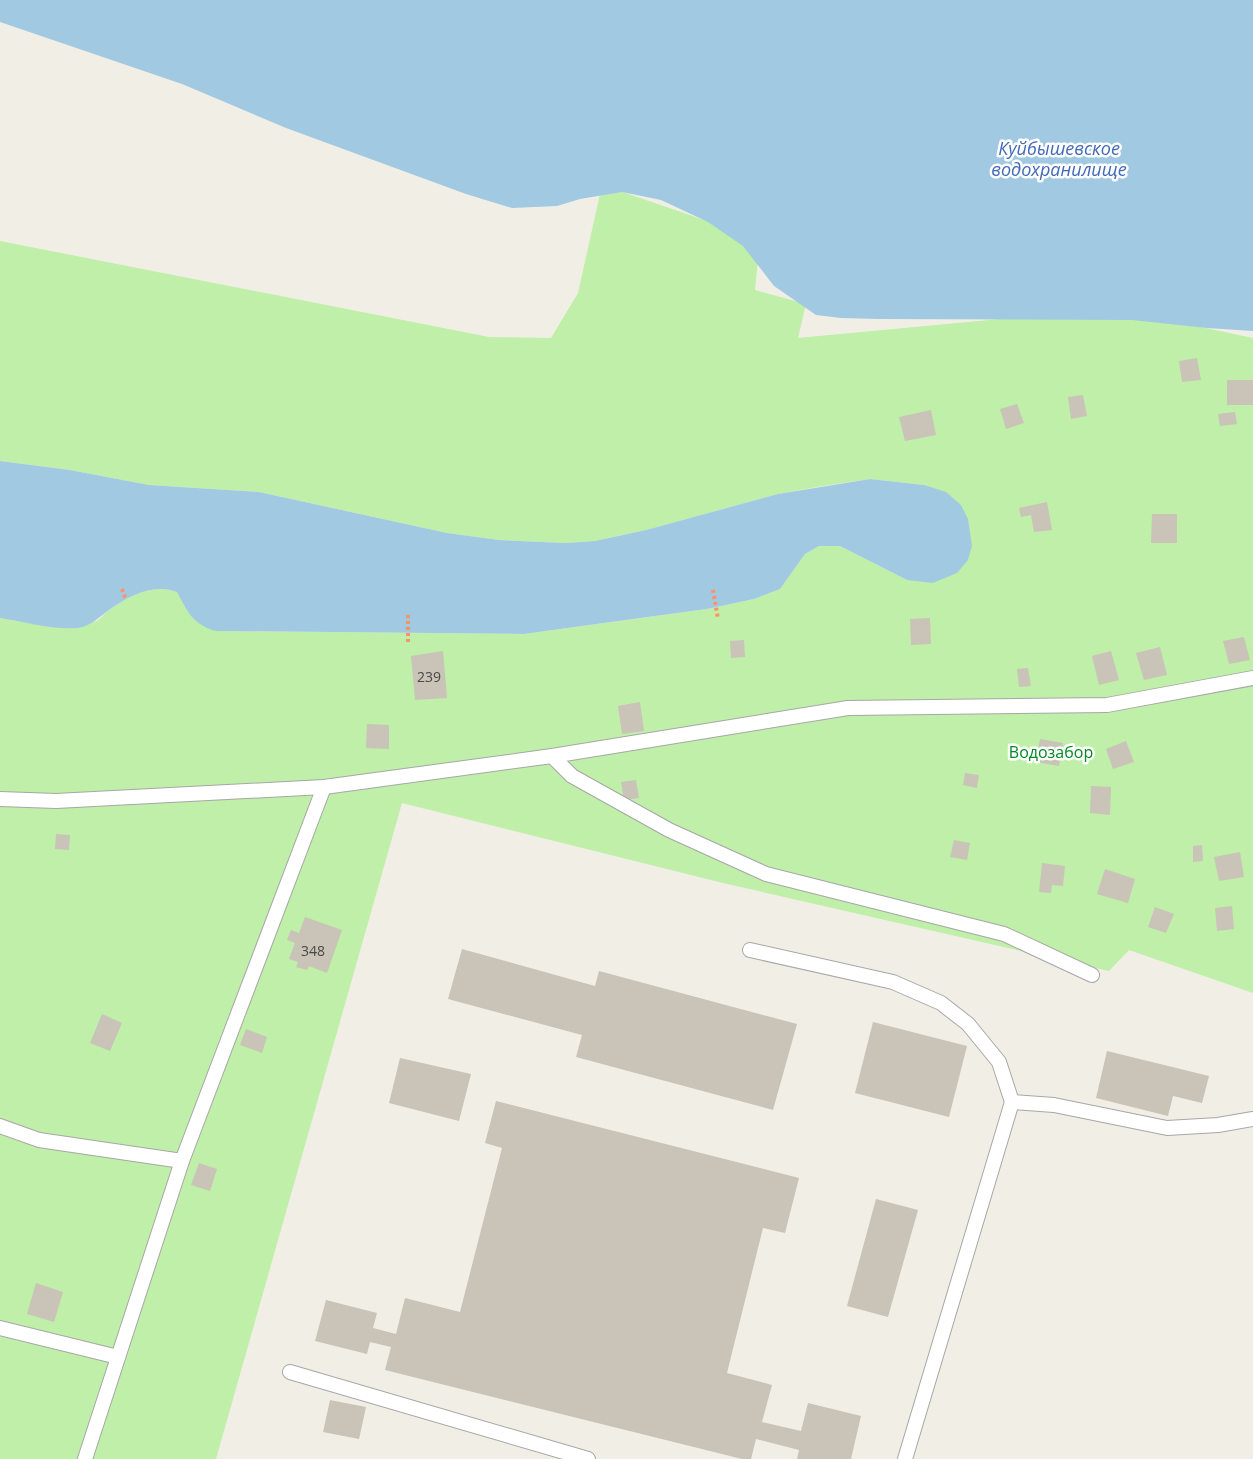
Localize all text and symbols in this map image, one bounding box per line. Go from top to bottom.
water label: Куйбышевское водохранилище [991,136,1127,181]
house number: 239 [417,667,441,686]
park label: Водозабор [1009,741,1093,763]
house number: 348 [301,941,325,960]

